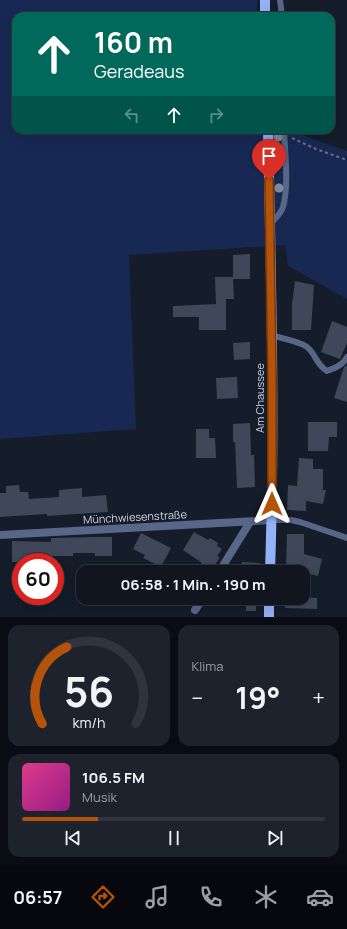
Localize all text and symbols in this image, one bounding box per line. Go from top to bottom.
text: 160 m [94,23,173,61]
icon: ahead [28,28,80,80]
text: Geradeaus [94,59,185,83]
icon: left [121,104,143,126]
icon: ahead [163,104,185,126]
icon: right [205,104,227,126]
pin [252,139,286,180]
icon: arrive [258,145,280,167]
street label: Am Chaussee [252,362,267,433]
position arrow [251,483,293,525]
street label: Münchwiesenstraße [83,506,188,527]
speed limit sign: 60 [12,553,64,605]
text: 06:58 · 1 Min. · 190 m [120,574,266,595]
text: Klima [192,657,224,675]
text: 56 [64,662,114,718]
text: 19° [235,677,281,718]
text: − [192,683,203,713]
text: + [312,683,325,713]
text: km/h [72,712,105,731]
text: 106.5 FM [82,767,145,788]
text: Musik [82,788,117,806]
icon: previous [62,827,84,849]
icon: pause [163,827,185,849]
icon: next [264,827,286,849]
icon: directions [89,883,117,911]
icon: music [143,883,171,911]
icon: phone [197,883,225,911]
icon: climate [252,883,280,911]
icon: car [306,883,334,911]
text: 06:57 [13,885,62,909]

